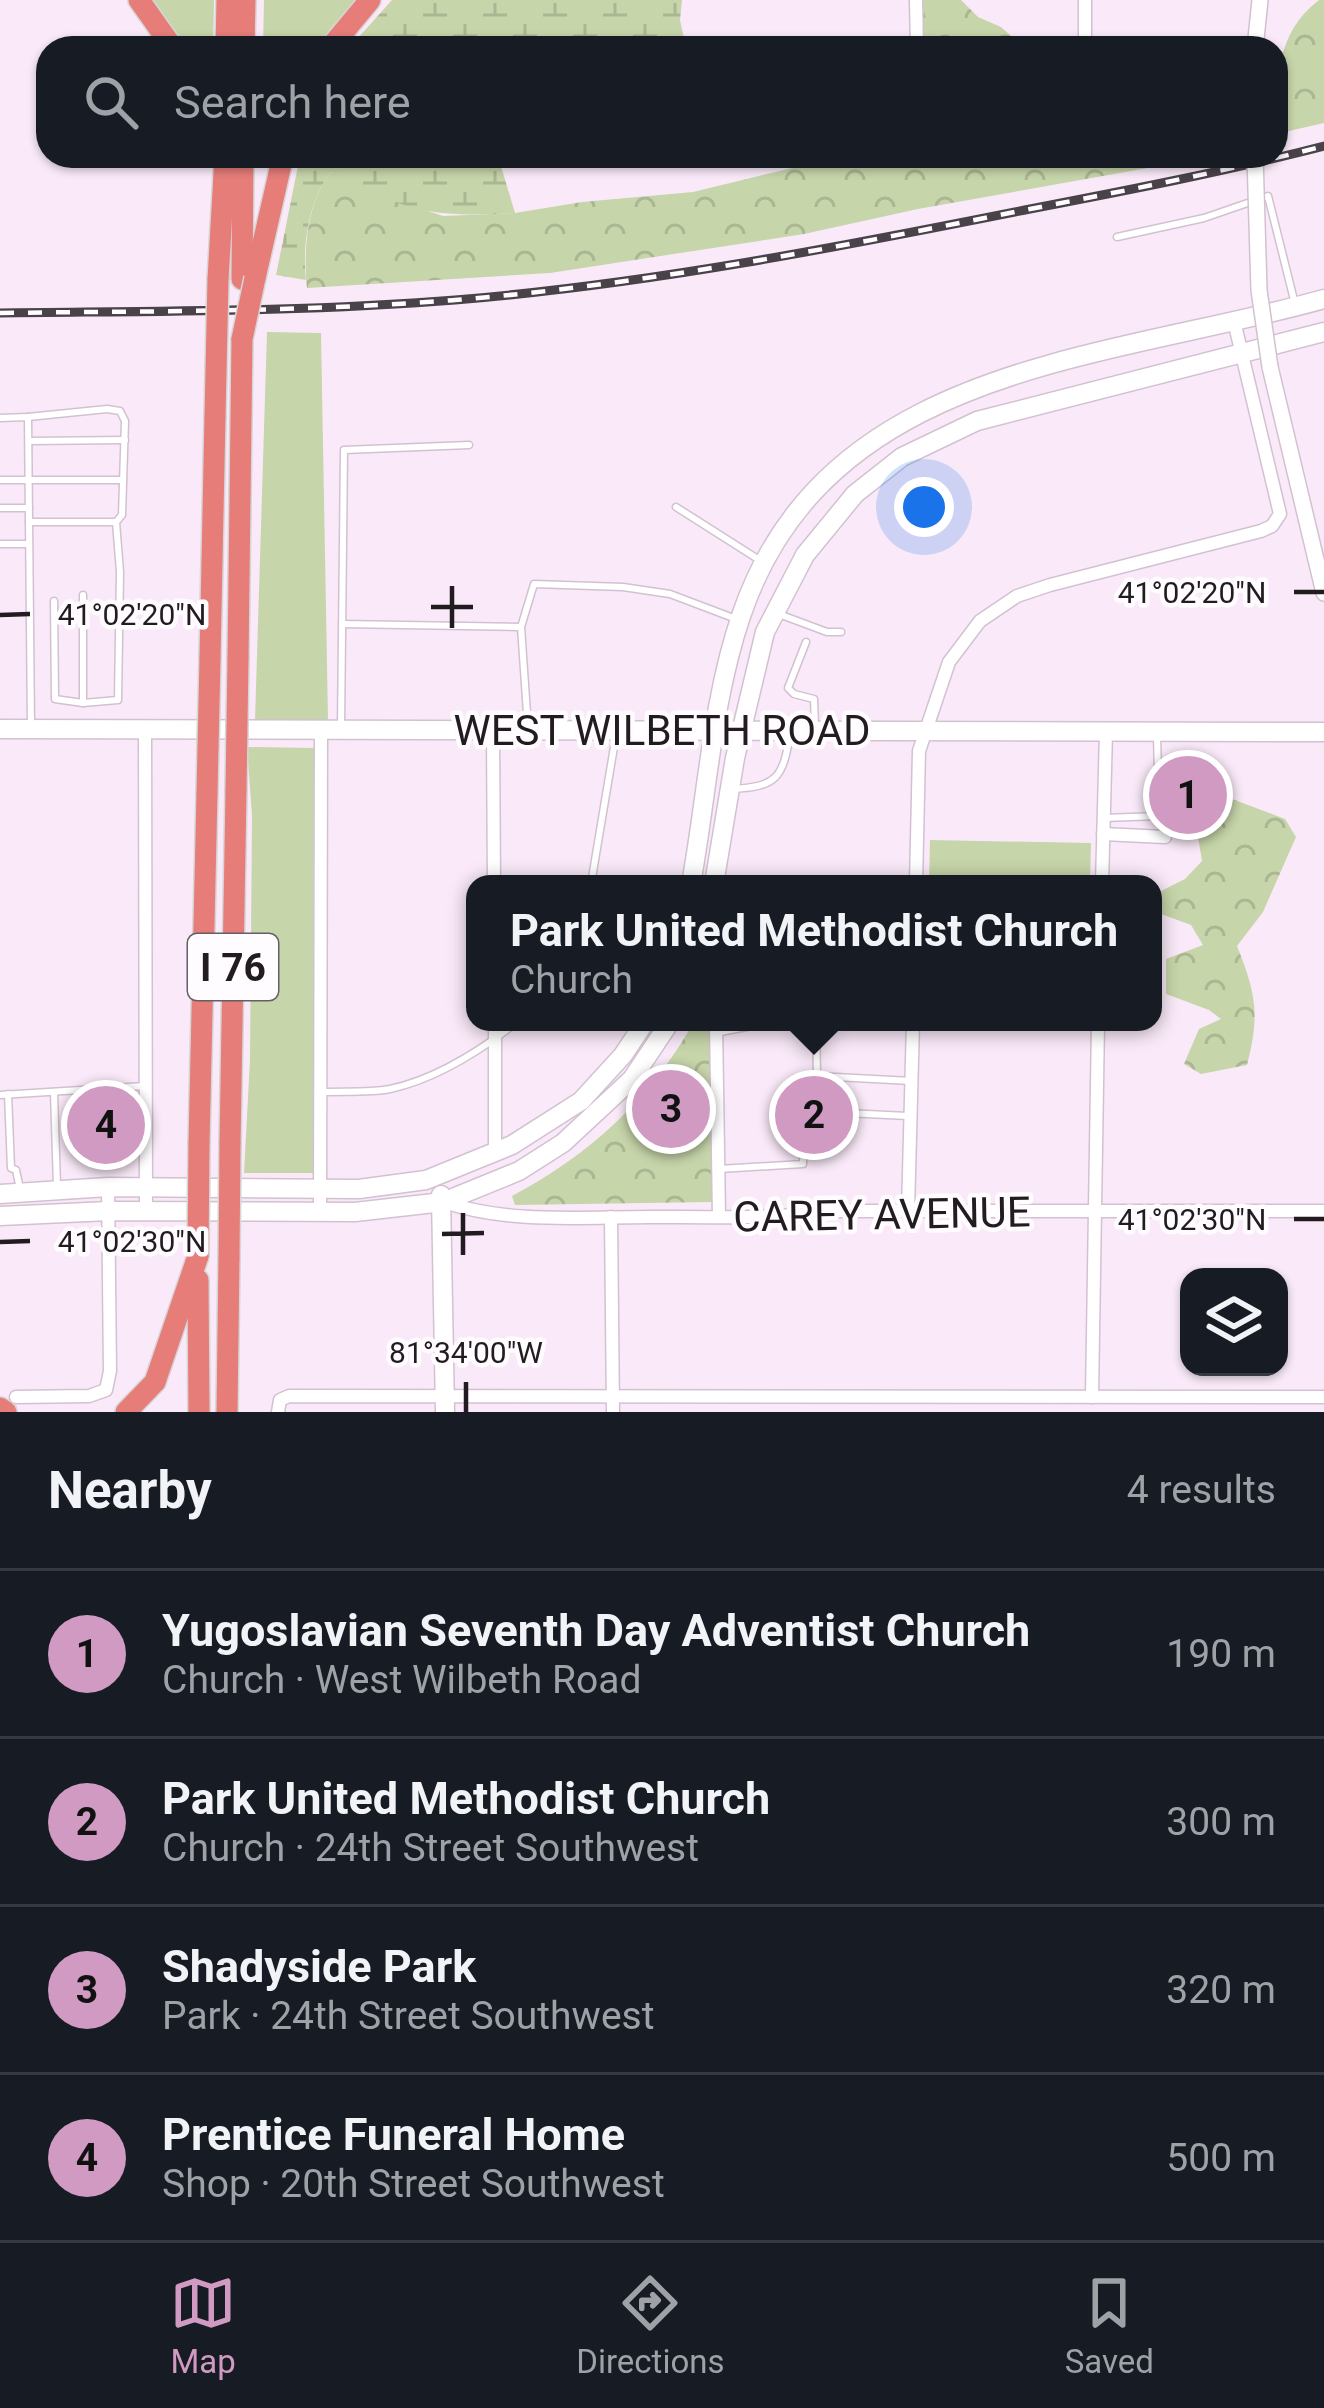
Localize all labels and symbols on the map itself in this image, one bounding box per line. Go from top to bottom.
your location [894,477,954,537]
text: 41°02'20"N [1118,575,1266,610]
text: 41°02'20"N [58,597,206,632]
street label: WEST WILBETH ROAD [453,706,871,755]
pin: 1 [1149,750,1227,840]
road number: I 76 [188,934,278,1000]
pin: 3 [632,1064,710,1154]
pin: 2 [775,1070,853,1160]
pin: 4 [67,1080,145,1170]
street label: CAREY AVENUE [733,1187,1031,1242]
text: 41°02'30"N [1118,1202,1266,1237]
text: 41°02'30"N [58,1224,206,1259]
text: 81°34'00"W [389,1335,543,1370]

